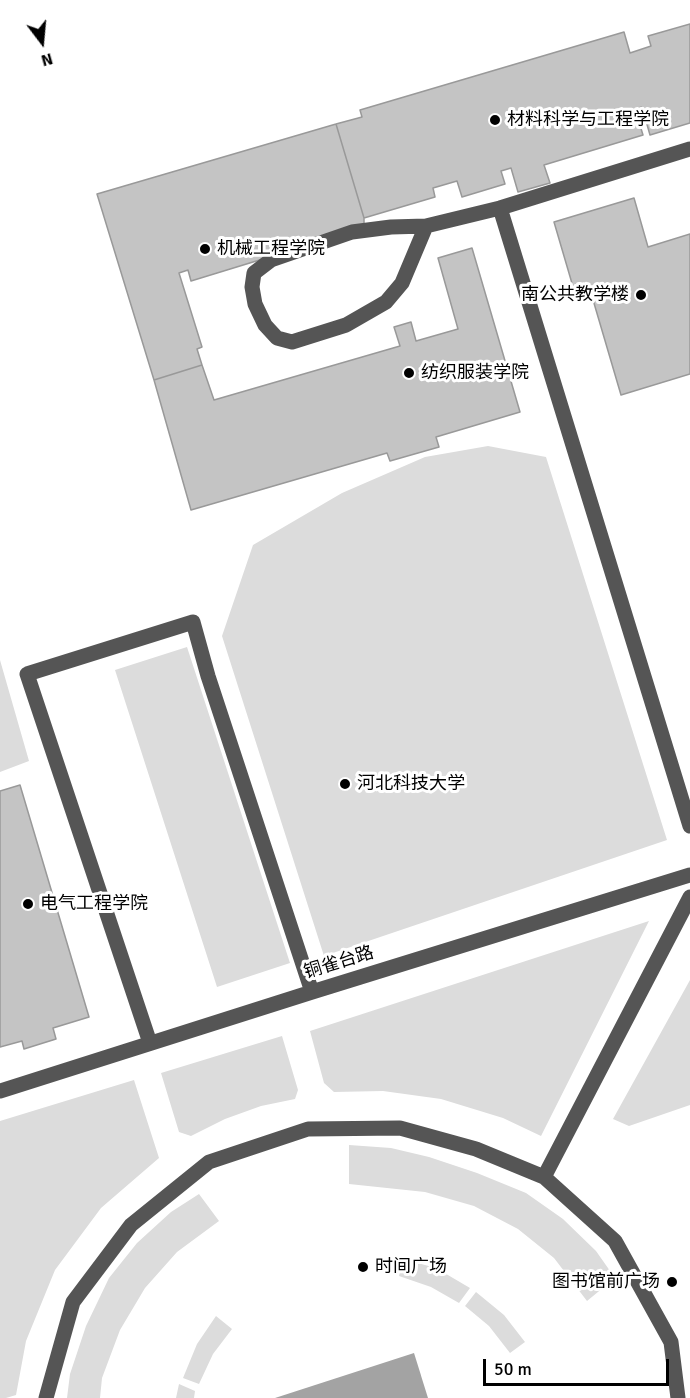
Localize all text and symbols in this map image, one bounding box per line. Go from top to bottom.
north arrow [12,12,72,72]
text: N [39,48,55,70]
place label: 材料科学与工程学院 [507,109,669,131]
marker: 材料科学与工程学院 [488,113,502,127]
place label: 机械工程学院 [217,238,325,260]
marker: 机械工程学院 [198,242,212,256]
place label: 南公共教学楼 [521,284,629,306]
marker: 南公共教学楼 [634,288,648,302]
place label: 纺织服装学院 [421,362,529,384]
marker: 纺织服装学院 [402,366,416,380]
place label: 河北科技大学 [357,773,465,795]
marker: 河北科技大学 [338,777,352,791]
place label: 电气工程学院 [40,893,148,915]
marker: 电气工程学院 [21,897,35,911]
street label: 铜雀台路 [301,942,377,984]
place label: 时间广场 [375,1256,447,1278]
marker: 时间广场 [356,1260,370,1274]
place label: 图书馆前广场 [552,1271,660,1293]
marker: 图书馆前广场 [665,1275,679,1289]
scale bar [486,1347,672,1385]
text: 50 m [494,1358,532,1380]

